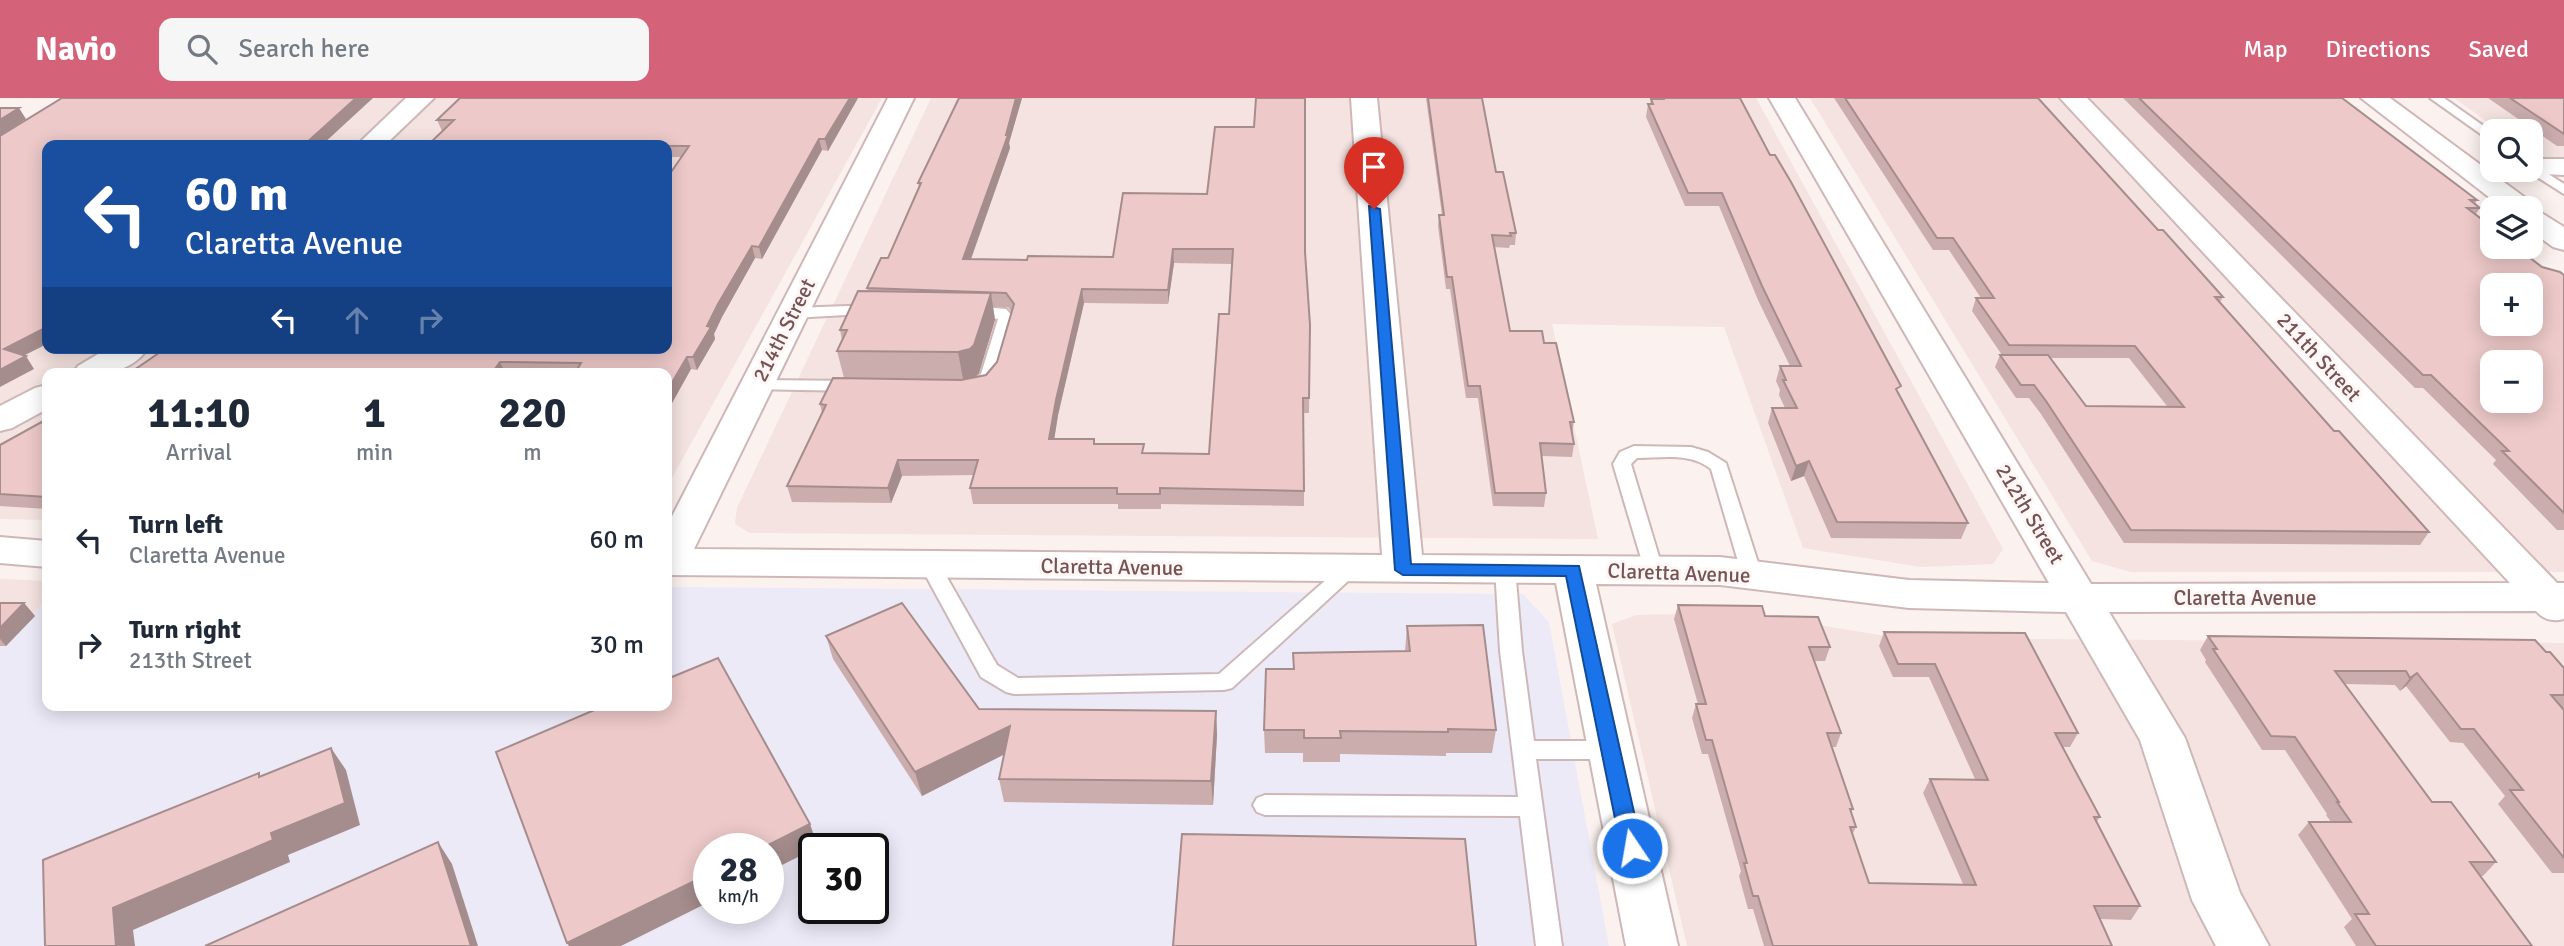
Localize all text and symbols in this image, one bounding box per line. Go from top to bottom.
search box [159,18,649,81]
text: Navio [35,29,117,70]
icon: search [183,30,221,68]
text: Search here [239,33,370,65]
text: Map [2243,34,2288,64]
text: Directions [2326,34,2431,64]
text: Saved [2469,34,2529,64]
map controls [2480,119,2543,413]
button: search [2480,119,2543,182]
pin [1344,137,1404,209]
icon: arrive [1355,148,1393,186]
text: 60 m [185,164,288,224]
icon: left [70,168,161,259]
button: layers [2480,196,2543,259]
text: Claretta Avenue [185,224,403,263]
button: + [2480,273,2543,336]
street label: 214th Street [747,274,821,386]
icon: left [265,301,303,339]
icon: ahead [338,301,376,339]
icon: right [411,301,449,339]
street label: 211th Street [2271,307,2367,407]
button: − [2480,350,2543,413]
text: 11:10 [147,388,251,439]
text: 1 [363,388,386,439]
text: 220 [498,388,567,439]
text: Arrival [166,438,232,467]
text: min [356,438,393,467]
text: m [523,438,542,467]
street label: 212th Street [1990,459,2070,569]
text: Turn left [129,509,223,541]
icon: left [70,521,108,559]
text: 60 m [589,524,644,556]
text: Claretta Avenue [129,541,286,570]
street label: Claretta Avenue [1040,553,1184,581]
street label: Claretta Avenue [1607,558,1751,588]
street label: Claretta Avenue [2173,585,2317,611]
text: Turn right [129,614,241,646]
icon: right [70,626,108,664]
text: 30 m [589,629,644,661]
text: 213th Street [129,646,252,675]
position arrow [1595,811,1669,885]
speed limit sign: 30 [798,833,889,924]
text: 28 [720,848,757,891]
text: km/h [718,885,759,907]

